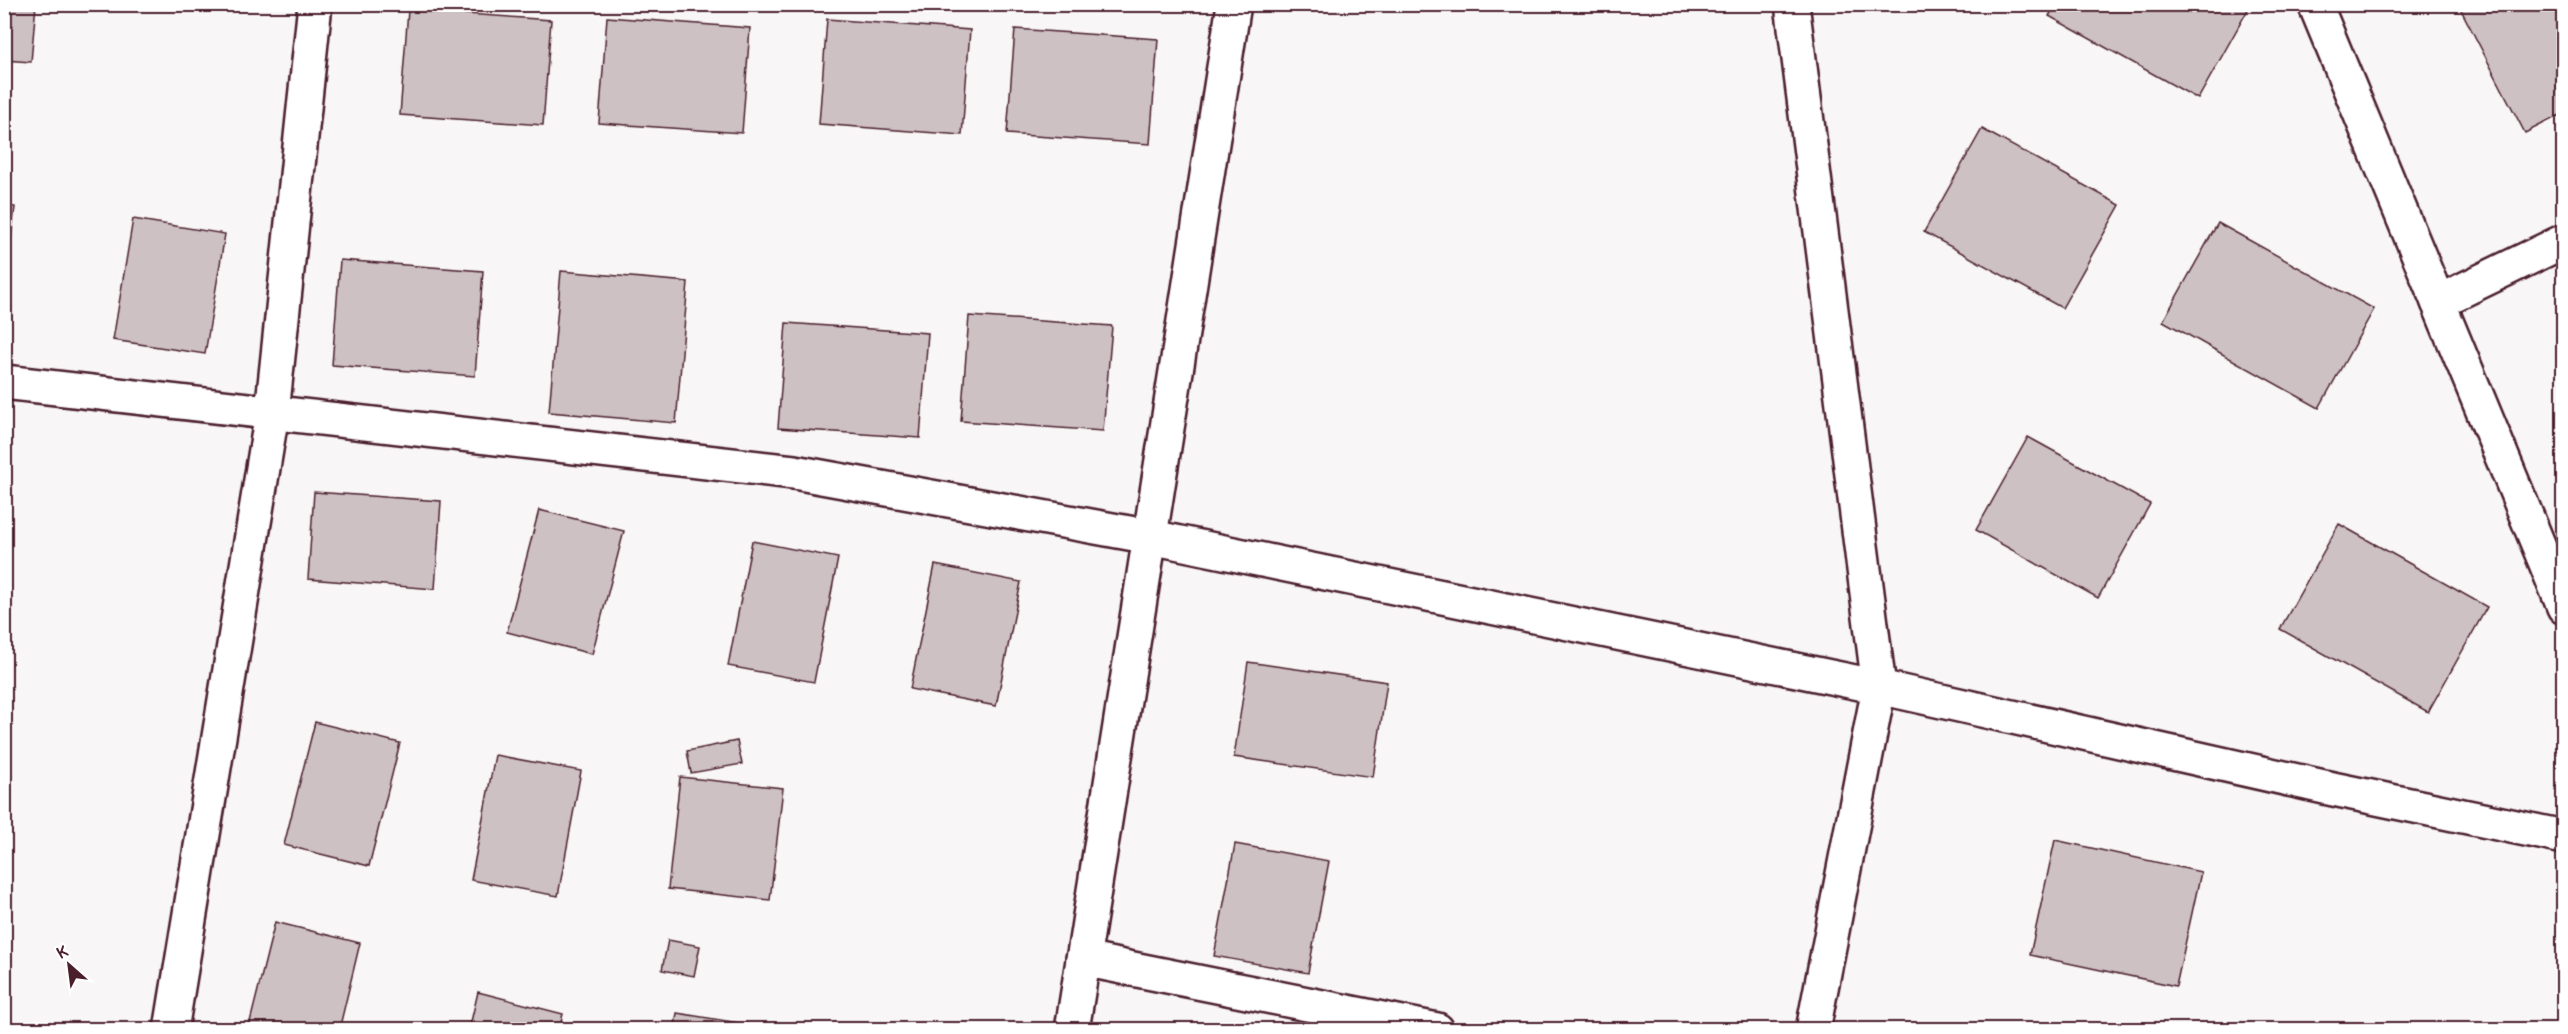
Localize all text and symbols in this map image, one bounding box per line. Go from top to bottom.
north arrow [39,935,99,995]
text: K [53,941,72,964]

